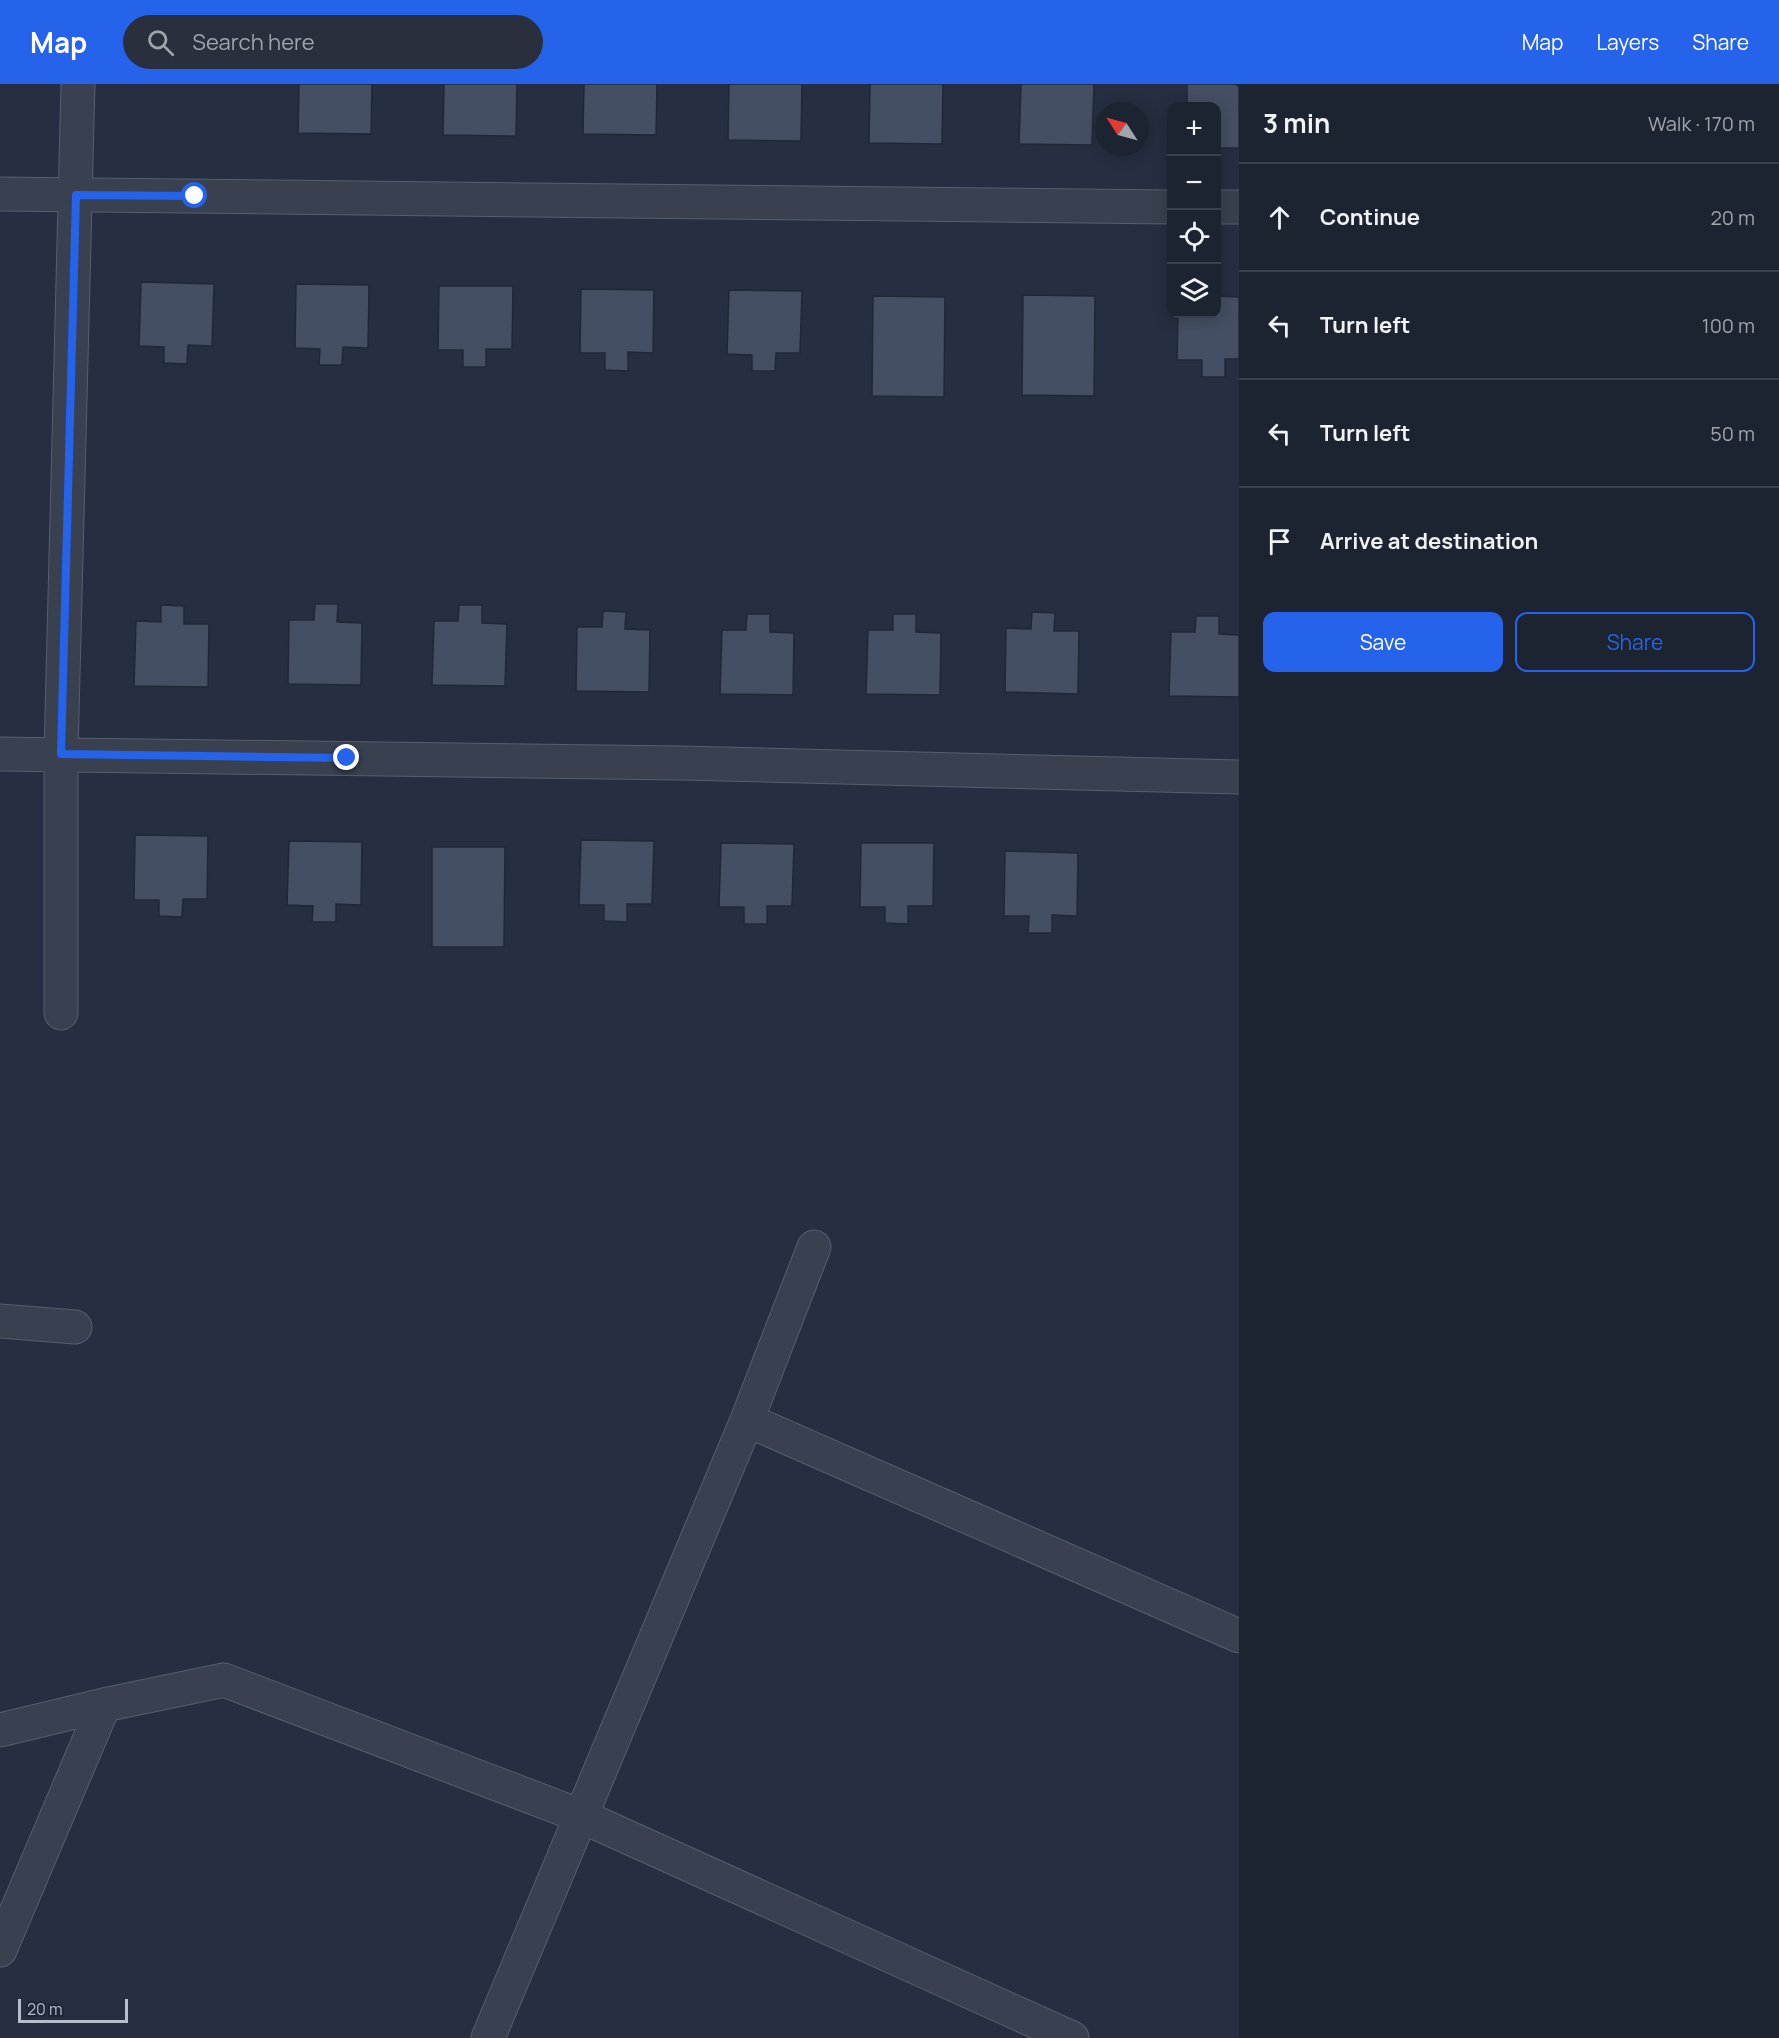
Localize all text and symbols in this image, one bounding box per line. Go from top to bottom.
search box [123,15,543,69]
text: Map [30,23,87,61]
icon: search [144,26,177,59]
text: Search here [192,27,315,57]
text: Map [1522,28,1563,56]
text: Layers [1596,28,1659,56]
text: Share [1692,28,1749,56]
north arrow [1095,102,1149,156]
map controls [1167,102,1221,318]
button: + [1167,102,1221,156]
text: 3 min [1263,105,1330,141]
text: Walk · 170 m [1648,110,1755,137]
button: − [1167,156,1221,210]
route start [181,182,207,208]
icon: ahead [1263,201,1296,234]
text: Continue [1320,202,1420,232]
text: 20 m [1710,204,1755,231]
button: locate [1167,210,1221,264]
button: layers [1167,264,1221,318]
icon: left [1263,309,1296,342]
text: Turn left [1320,310,1410,340]
text: 100 m [1702,312,1755,339]
icon: left [1263,417,1296,450]
text: Turn left [1320,418,1410,448]
text: 50 m [1710,420,1755,447]
icon: arrive [1263,525,1296,558]
text: Arrive at destination [1320,526,1538,556]
button: Save [1263,612,1503,672]
button: Share [1515,612,1755,672]
route end [333,744,359,770]
scale bar [18,1996,128,2024]
text: 20 m [27,1998,63,2020]

